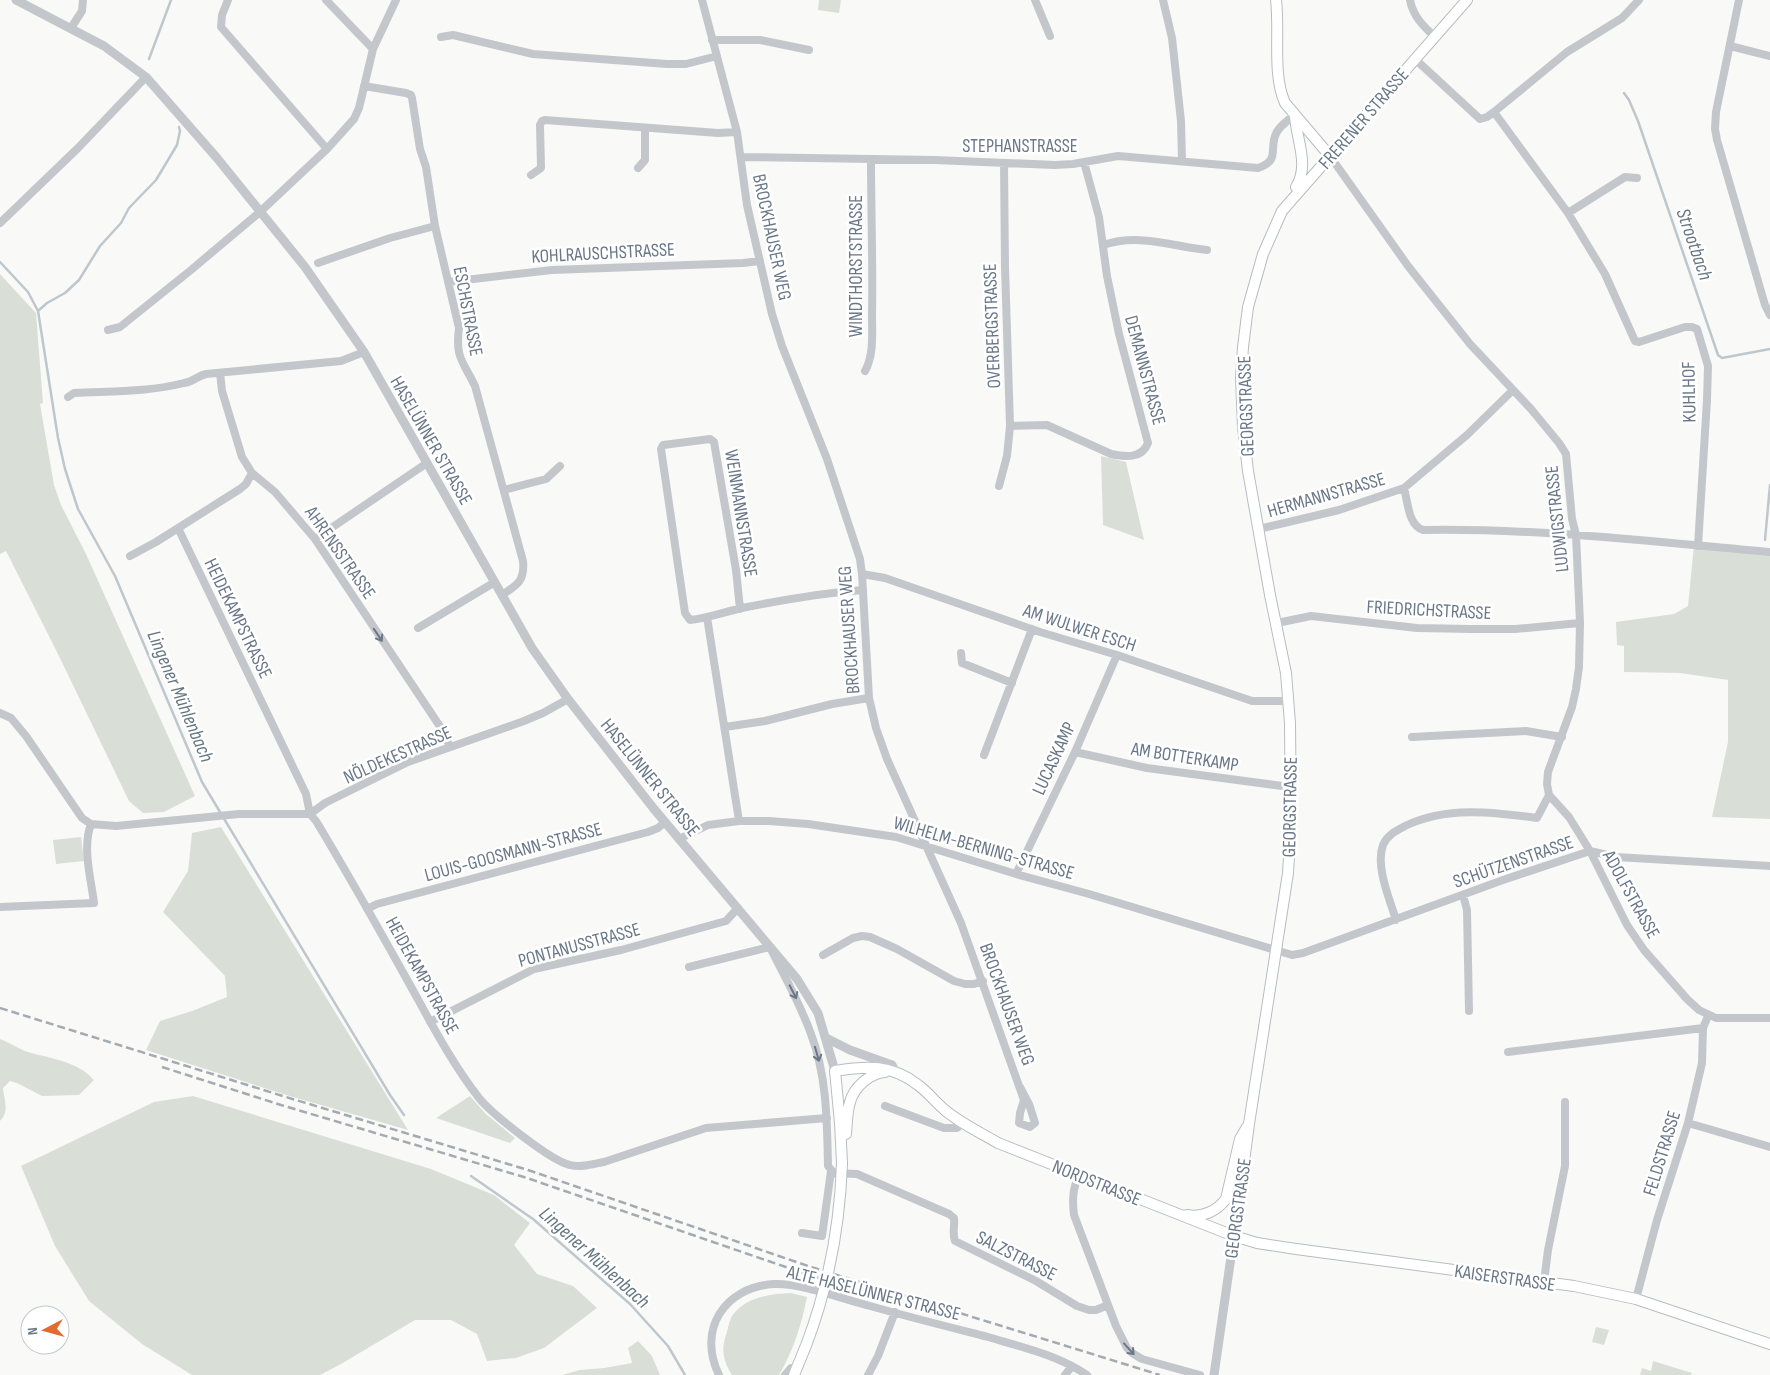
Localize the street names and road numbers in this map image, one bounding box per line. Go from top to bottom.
street label: FRERENER STRASSE [1314,64,1414,174]
street label: STEPHANSTRASSE [962,135,1078,158]
street label: BROCKHAUSER WEG [747,172,796,303]
street label: WINDTHORSTSTRASSE [845,195,868,337]
street label: KOHLRAUSCHSTRASSE [531,238,675,269]
street label: OVERBERGSTRASSE [979,263,1006,389]
street label: ESCHSTRASSE [448,264,488,358]
street label: DEMANNSTRASSE [1119,313,1170,428]
street label: GEORGSTRASSE [1233,355,1260,457]
street label: KUHLHOF [1677,361,1702,423]
street label: HASELÜNNER STRASSE [384,372,477,509]
street label: WEINMANNSTRASSE [719,448,762,579]
street label: LUDWIGSTRASSE [1540,464,1575,573]
street label: HERMANNSTRASSE [1265,468,1388,523]
street label: AHRENSSTRASSE [299,501,380,604]
street label: HEIDEKAMPSTRASSE [199,555,277,683]
street label: BROCKHAUSER WEG [834,565,865,695]
street label: FRIEDRICHSTRASSE [1366,596,1492,625]
street label: AM WULWER ESCH [1019,599,1139,657]
street label: HASELÜNNER STRASSE [595,714,704,842]
street label: LUCASKAMP [1028,719,1081,799]
street label: NÖLDEKESTRASSE [340,721,455,789]
street label: AM BOTTERKAMP [1129,738,1240,777]
street label: GEORGSTRASSE [1278,756,1303,858]
street label: WILHELM-BERNING-STRASSE [891,812,1077,885]
street label: LOUIS-GOOSMANN-STRASSE [422,818,605,887]
street label: SCHÜTZENSTRASSE [1450,831,1577,894]
street label: ADOLFSTRASSE [1597,846,1664,943]
street label: HEIDEKAMPSTRASSE [380,913,463,1039]
street label: PONTANUSSTRASSE [516,918,643,973]
street label: BROCKHAUSER WEG [974,940,1039,1069]
street label: FELDSTRASSE [1639,1108,1686,1199]
street label: NORDSTRASSE [1049,1155,1144,1212]
street label: GEORGSTRASSE [1220,1157,1257,1260]
street label: SALZSTRASSE [972,1226,1061,1286]
street label: KAISERSTRASSE [1453,1260,1557,1297]
street label: ALTE HASELÜNNER STRASSE [784,1261,963,1326]

